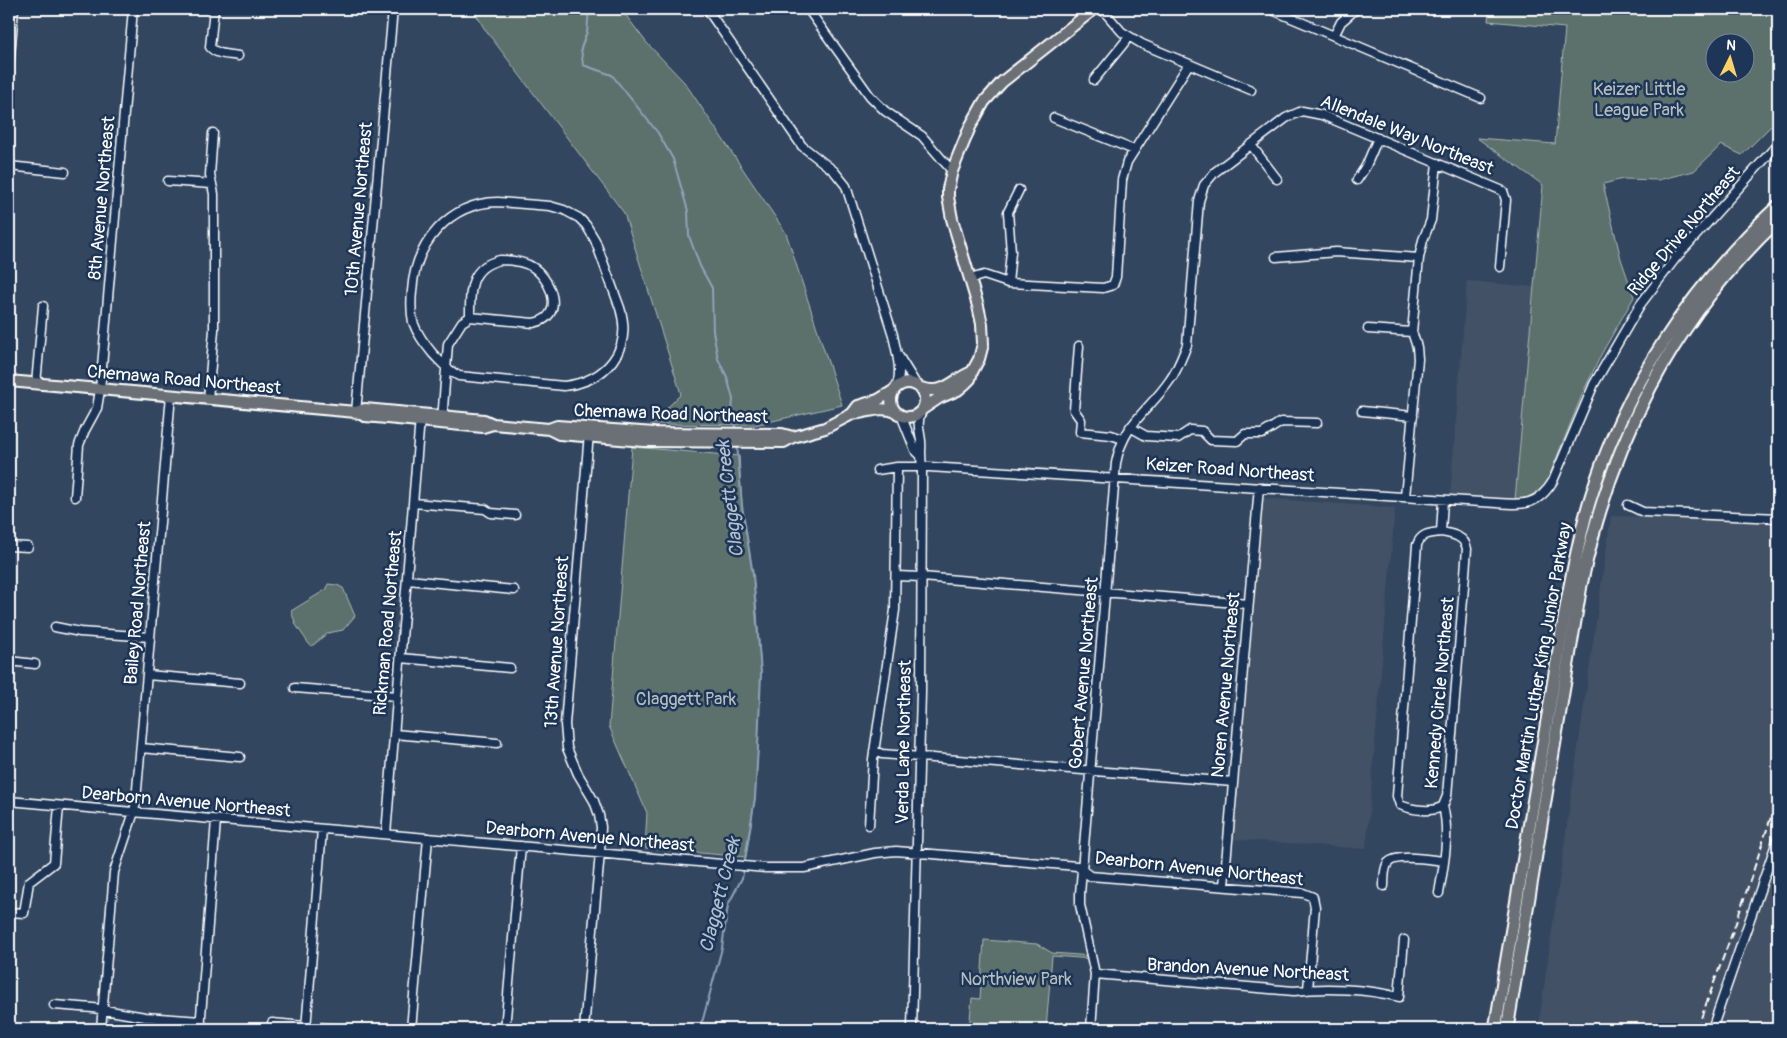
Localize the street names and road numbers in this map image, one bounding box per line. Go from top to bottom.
street label: Allendale Way Northeast [1317,90,1498,181]
street label: 8th Avenue Northeast [83,114,121,281]
street label: 10th Avenue Northeast [340,120,378,297]
street label: Ridge Drive Northeast [1623,161,1746,301]
street label: Chemawa Road Northeast [86,360,283,400]
street label: Chemawa Road Northeast [573,399,769,429]
street label: Keizer Road Northeast [1145,453,1316,487]
street label: Bailey Road Northeast [119,519,157,686]
street label: Doctor Martin Luther King Junior Parkway [1501,520,1577,831]
street label: Rickman Road Northeast [368,529,408,717]
street label: 13th Avenue Northeast [540,554,575,729]
street label: Gobert Avenue Northeast [1064,575,1104,770]
street label: Noren Avenue Northeast [1206,590,1246,779]
street label: Kennedy Circle Northeast [1420,595,1460,790]
street label: Verda Lane Northeast [891,659,917,824]
street label: Dearborn Avenue Northeast [81,781,292,823]
street label: Dearborn Avenue Northeast [485,816,696,858]
street label: Dearborn Avenue Northeast [1094,847,1305,891]
street label: Brandon Avenue Northeast [1146,953,1350,987]

